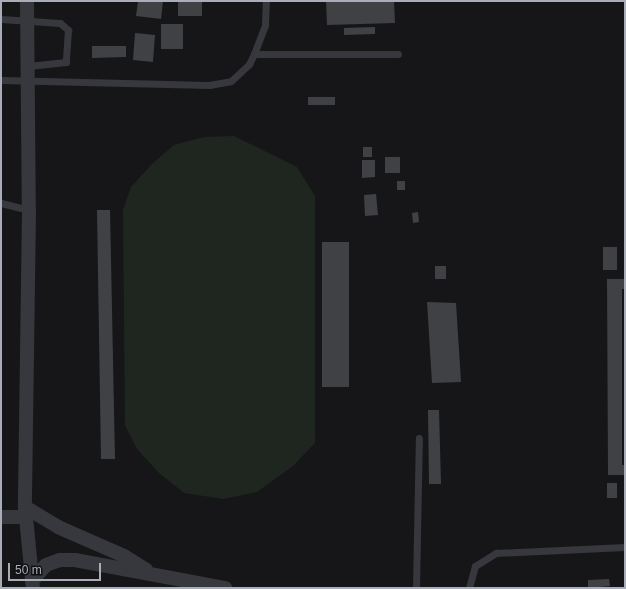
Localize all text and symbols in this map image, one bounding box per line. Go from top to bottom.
scale bar [10,555,103,581]
text: 50 m [15,563,42,577]

